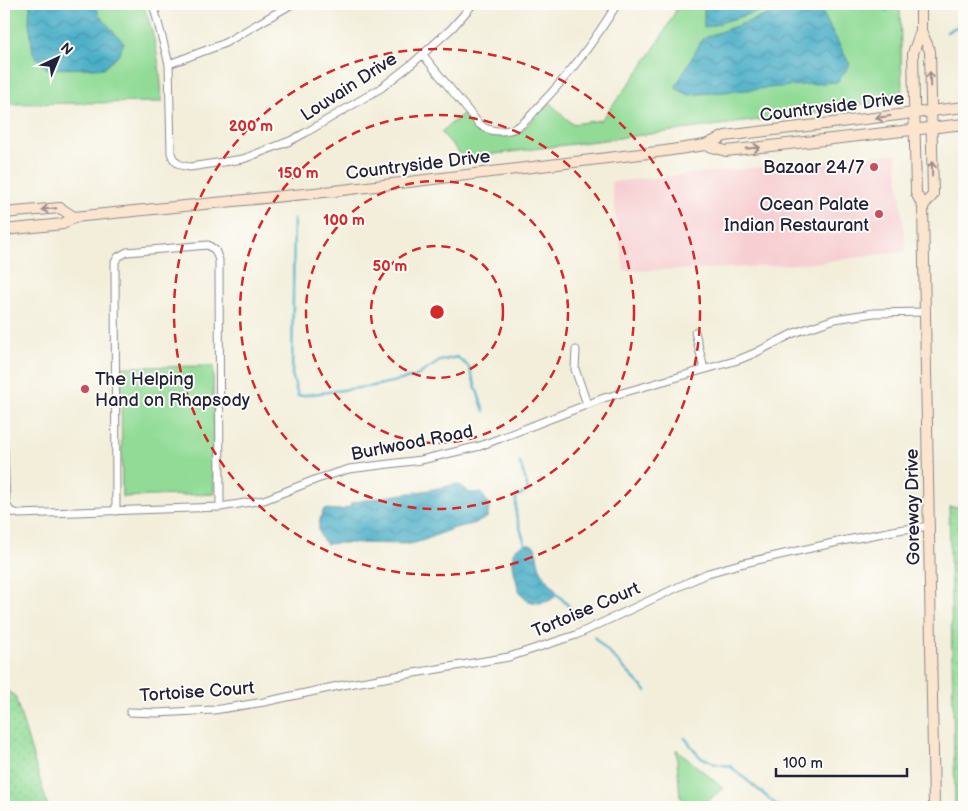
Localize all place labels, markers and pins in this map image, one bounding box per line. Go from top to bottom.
place label: Bazaar 24/7 [763,157,864,178]
marker: Bazaar 24/7 [868,161,880,173]
place label: Ocean Palate Indian Restaurant [724,194,869,236]
marker: Ocean Palate Indian Restaurant [873,208,885,220]
centre of rings [428,303,446,321]
place label: The Helping Hand on Rhapsody [95,369,251,411]
marker: The Helping Hand on Rhapsody [79,383,91,395]

